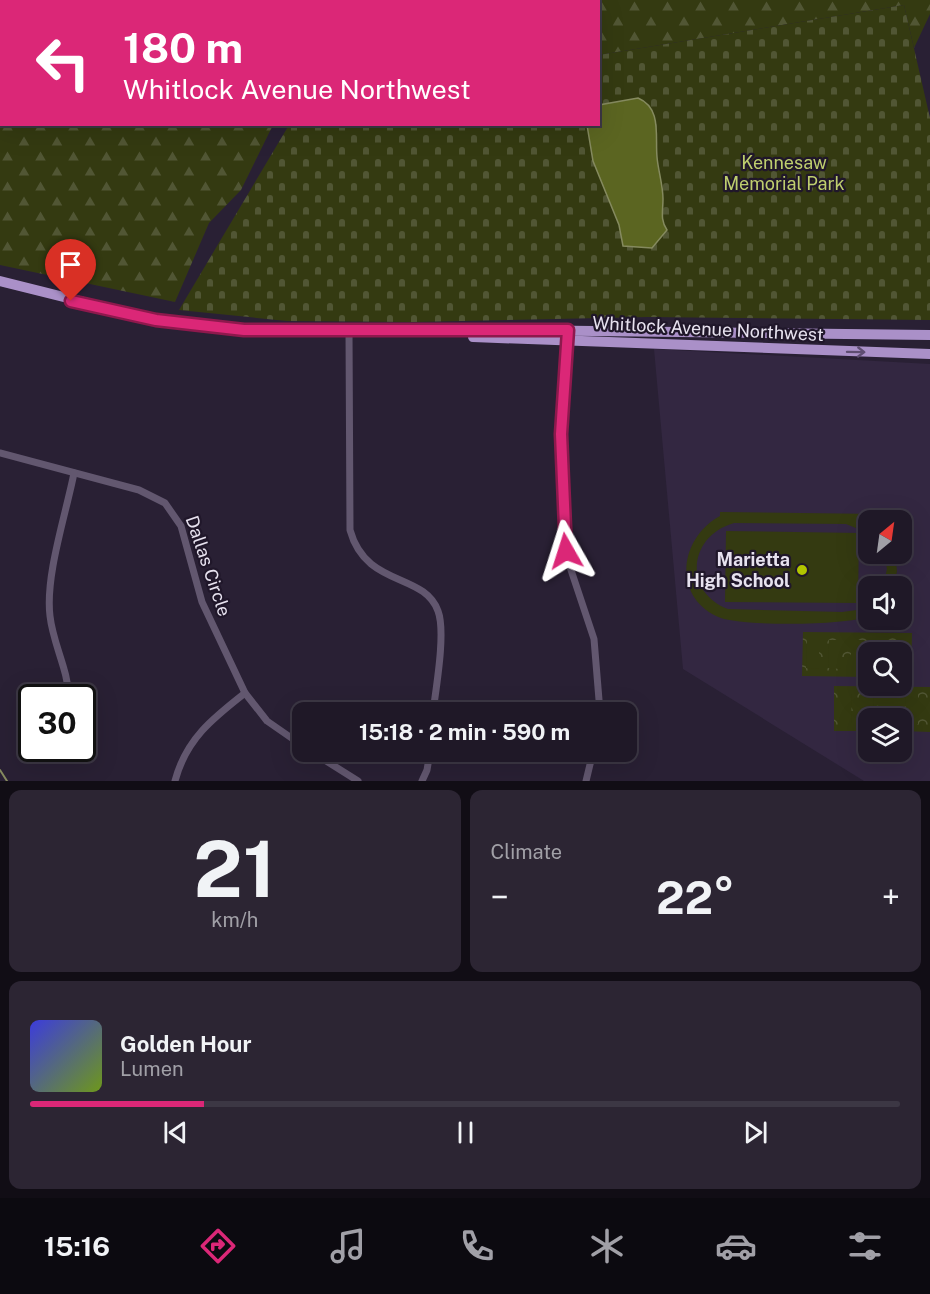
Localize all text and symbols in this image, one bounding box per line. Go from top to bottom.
text: 180 m [123,23,243,72]
icon: left [24,24,102,102]
text: Whitlock Avenue Northwest [123,73,471,105]
park label: Kennesaw Memorial Park [723,152,845,194]
pin [45,239,96,301]
icon: arrive [54,248,87,281]
street label: Whitlock Avenue Northwest [592,312,824,345]
one-way arrow [846,347,866,358]
north arrow [858,510,912,564]
map controls [858,510,912,762]
street label: Dallas Circle [181,513,235,619]
position arrow [534,519,598,583]
place label: Marietta High School [686,549,790,591]
marker: Marietta High School [795,563,809,577]
button: sound [858,576,912,630]
button: search [858,642,912,696]
speed limit sign: 30 [18,684,96,762]
button: layers [858,708,912,762]
text: 15:18 · 2 min · 590 m [359,719,570,745]
text: 21 [193,823,276,915]
text: Climate [491,840,562,864]
text: 22° [656,871,734,924]
text: − [491,878,509,916]
text: + [882,878,900,916]
text: km/h [211,908,258,932]
text: Golden Hour [120,1031,251,1057]
text: Lumen [120,1057,184,1081]
icon: previous [159,1116,192,1149]
icon: pause [449,1116,482,1149]
icon: next [739,1116,772,1149]
icon: directions [197,1225,239,1267]
icon: music [327,1225,369,1267]
icon: phone [456,1225,498,1267]
icon: climate [586,1225,628,1267]
icon: car [715,1225,757,1267]
icon: filters [844,1225,886,1267]
text: 15:16 [44,1230,110,1262]

